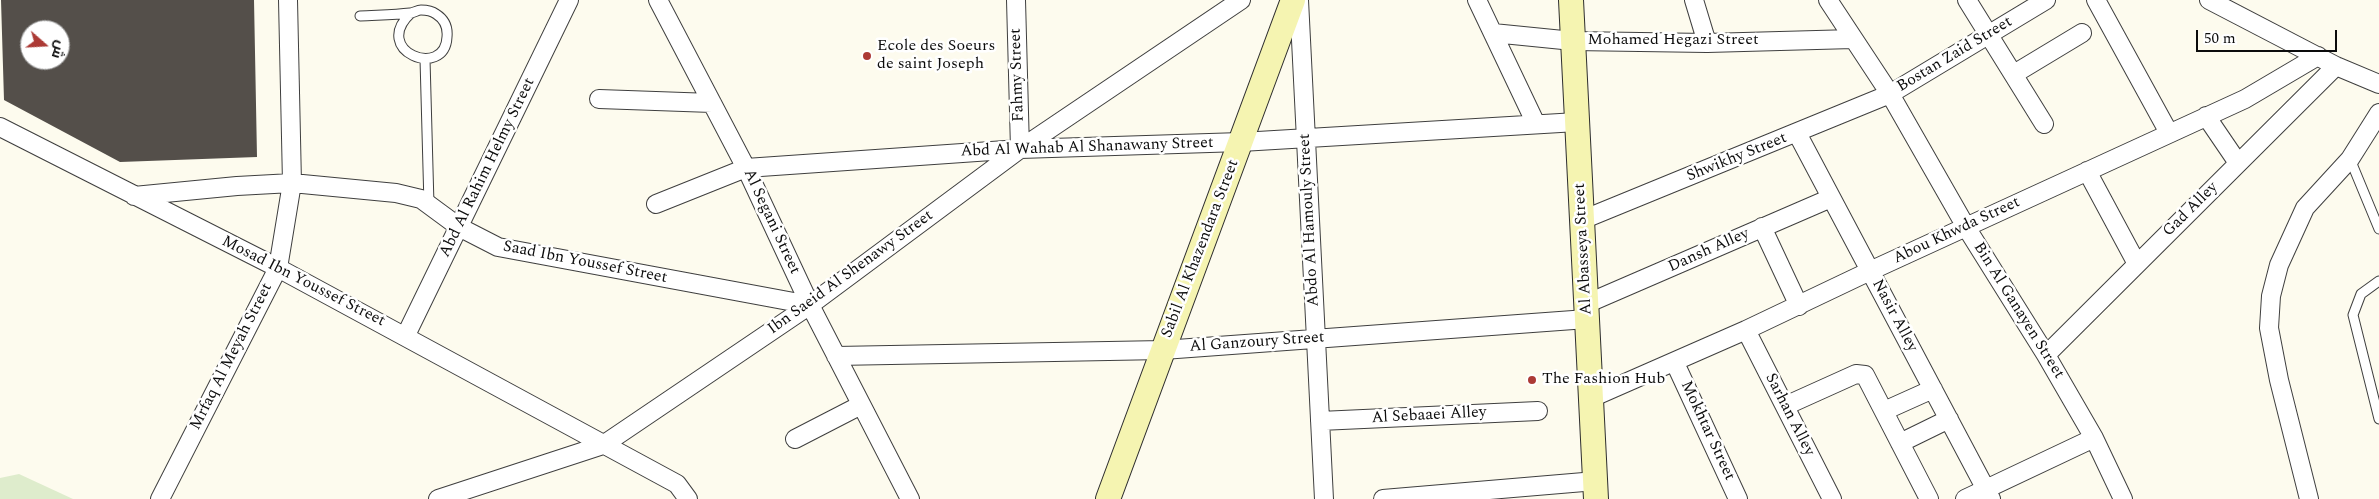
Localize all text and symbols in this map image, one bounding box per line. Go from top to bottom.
street label: Bostan Zaid Street [1894,13,2016,97]
north arrow [20,20,70,70]
scale bar [2199,20,2340,52]
text: 50 m [2204,27,2236,50]
street label: Fahmy Street [1007,28,1029,122]
street label: Mohamed Hegazi Street [1587,31,1759,51]
place label: Ecole des Soeurs de saint Joseph [877,37,995,75]
text: ش [46,38,72,62]
marker: Ecole des Soeurs de saint Joseph [861,50,873,62]
street label: Abd Al Rahim Helmy Street [436,75,540,261]
street label: Shwikhy Street [1684,129,1790,187]
street label: Abdo Al Hamouly Street [1296,133,1324,307]
street label: Abd Al Wahab Al Shanawany Street [960,134,1214,162]
street label: Sabil Al Khazendara Street [1158,157,1244,341]
street label: Al Segani Street [738,166,804,278]
street label: Gad Alley [2160,179,2222,241]
street label: Al Abasseya Street [1571,183,1597,315]
street label: Abou Khwda Street [1891,193,2023,269]
street label: Ibn Saeid Al Shenawy Street [765,207,937,339]
street label: Dansh Alley [1666,225,1752,277]
street label: Mosad Ibn Youssef Street [218,232,388,332]
street label: Saad Ibn Youssef Street [501,238,669,288]
street label: Bin Al Ganayen Street [1968,239,2068,383]
street label: Nasir Alley [1867,276,1921,356]
street label: Mrfaq Al Meyah Street [187,280,277,434]
street label: Al Ganzoury Street [1189,329,1325,357]
place label: The Fashion Hub [1542,370,1665,390]
street label: Sarhan Alley [1760,371,1818,459]
marker: The Fashion Hub [1526,374,1538,386]
street label: Mokhtar Street [1676,378,1738,484]
street label: Al Sebaaei Alley [1371,403,1487,429]

